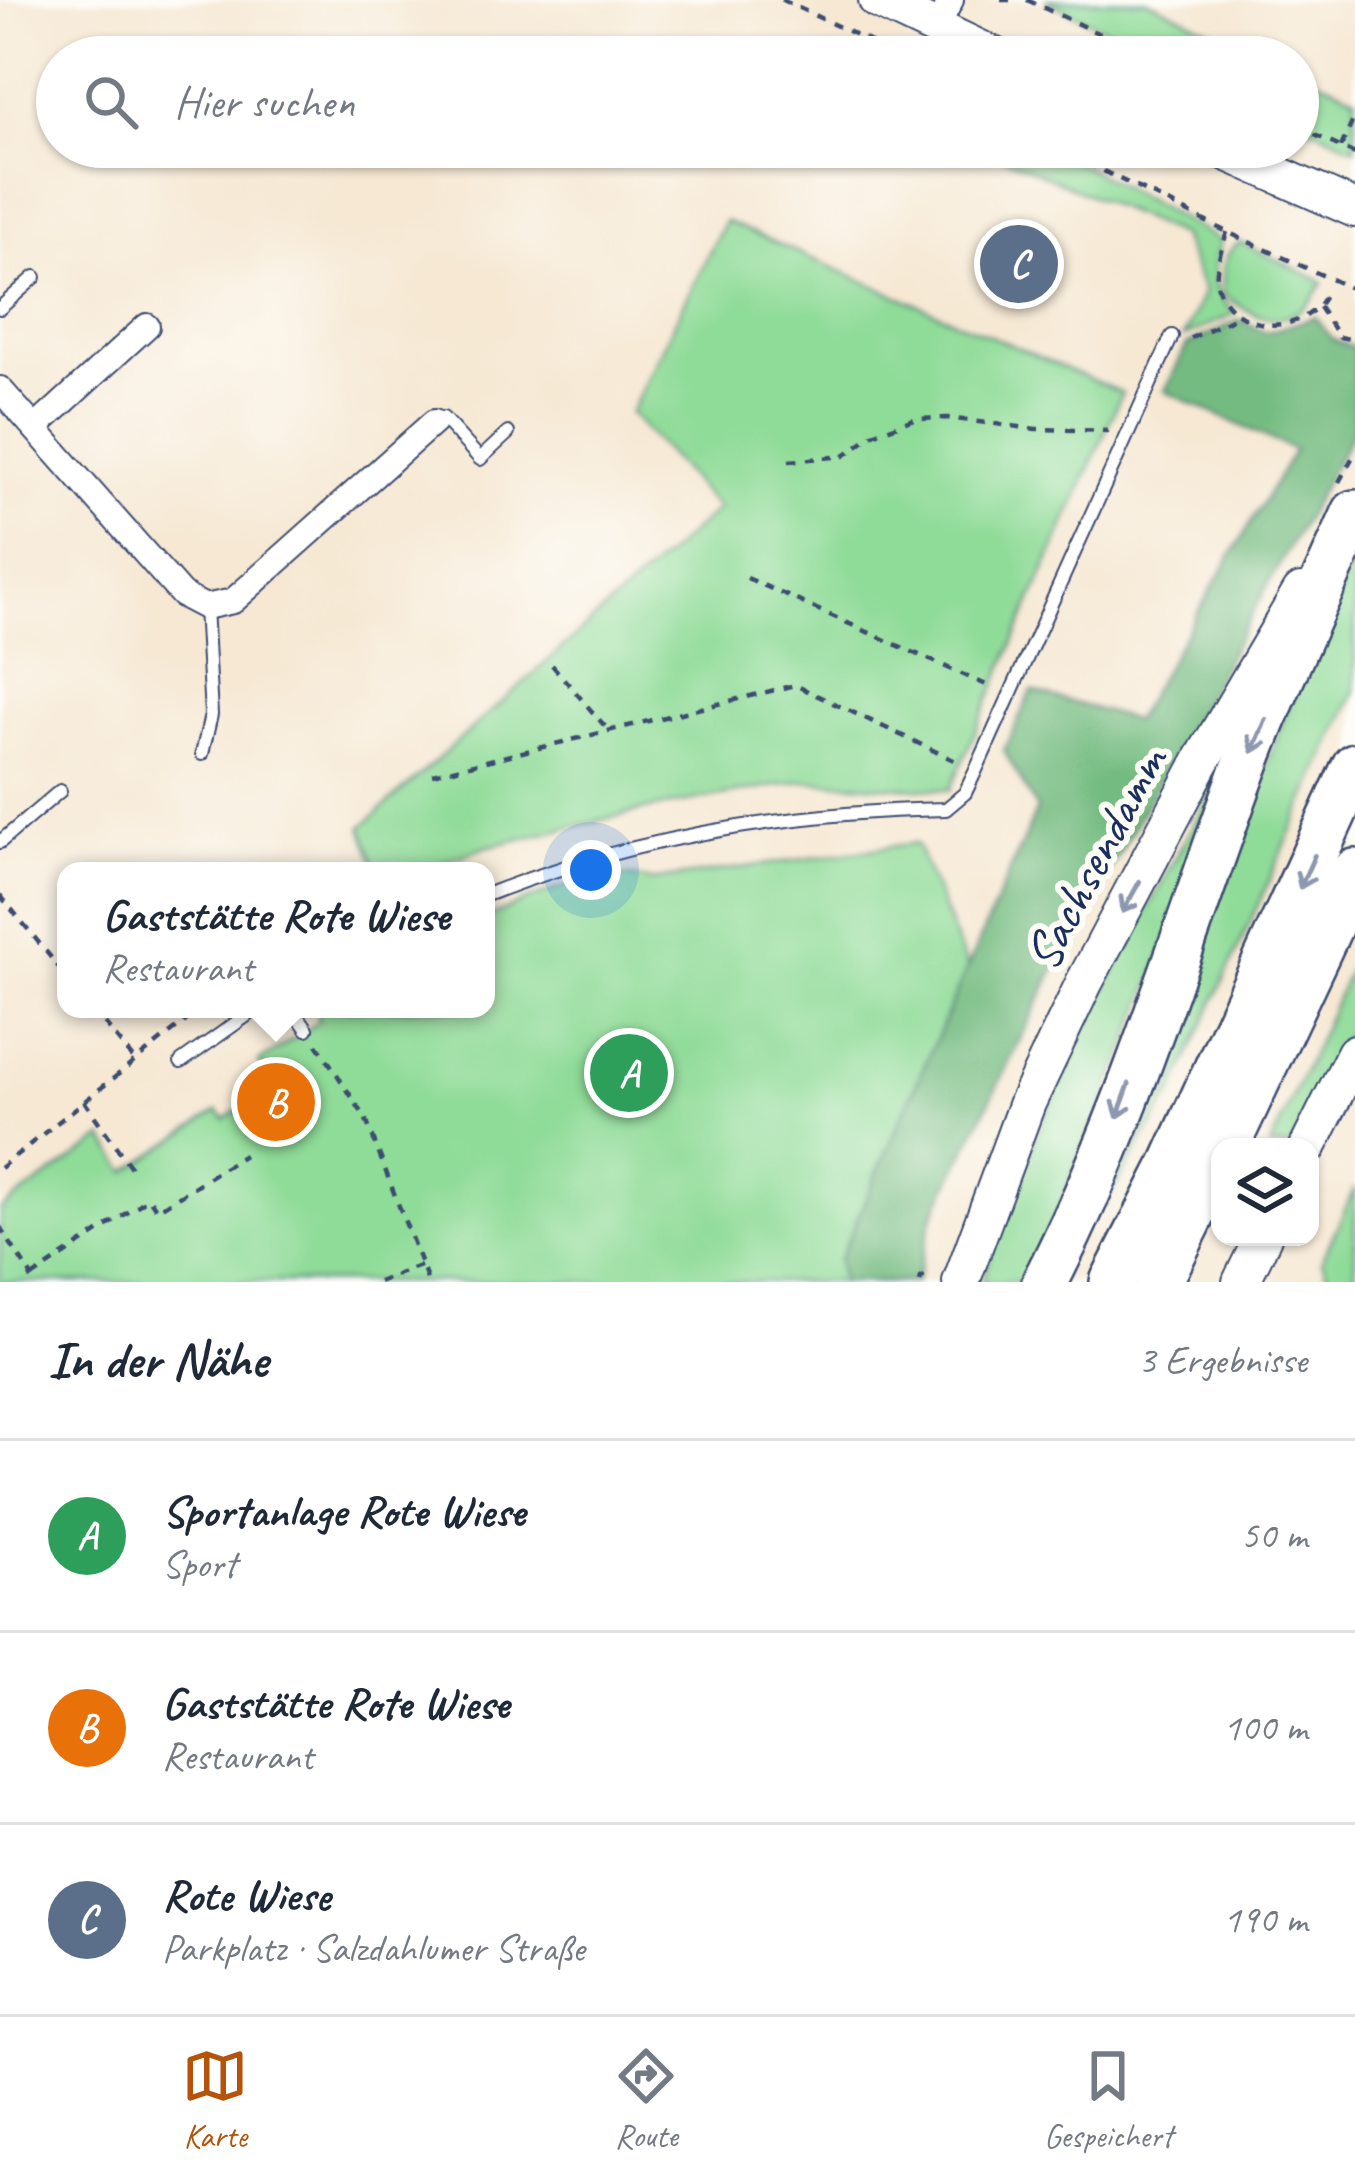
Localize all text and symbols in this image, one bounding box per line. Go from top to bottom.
search box [36,36,1319,168]
icon: search [78,69,144,135]
text: Hier suchen [174,74,354,131]
pin: C [980,219,1058,309]
one-way arrow [1246,717,1268,753]
street label: Sachsendamm [1010,732,1182,981]
your location [561,840,621,900]
one-way arrow [1295,854,1317,890]
popup [57,862,495,1018]
one-way arrow [1119,878,1142,913]
text: Gaststätte Rote Wiese [102,887,450,944]
text: Restaurant [102,944,253,993]
pin: A [590,1028,668,1118]
pin: B [237,1057,315,1147]
one-way arrow [1111,1082,1132,1119]
map controls [1211,1138,1319,1246]
button: layers [1211,1138,1319,1246]
text: In der Nähe [48,1328,267,1392]
text: 3 Ergebnisse [1138,1336,1307,1385]
text: Sportanlage Rote Wiese [162,1483,525,1540]
text: A [77,1511,97,1560]
text: 50 m [1241,1511,1307,1560]
text: Sport [162,1540,236,1589]
text: Gaststätte Rote Wiese [162,1675,509,1732]
text: B [77,1703,97,1752]
text: 100 m [1223,1703,1307,1752]
text: Restaurant [162,1732,313,1781]
text: Rote Wiese [162,1867,330,1924]
text: C [78,1895,96,1944]
text: 190 m [1223,1895,1307,1944]
text: Parkplatz · Salzdahlumer Straße [162,1924,585,1973]
tab: Karte [182,2043,248,2157]
tab: Route [613,2043,679,2157]
tab: Gespeichert [1044,2043,1173,2157]

